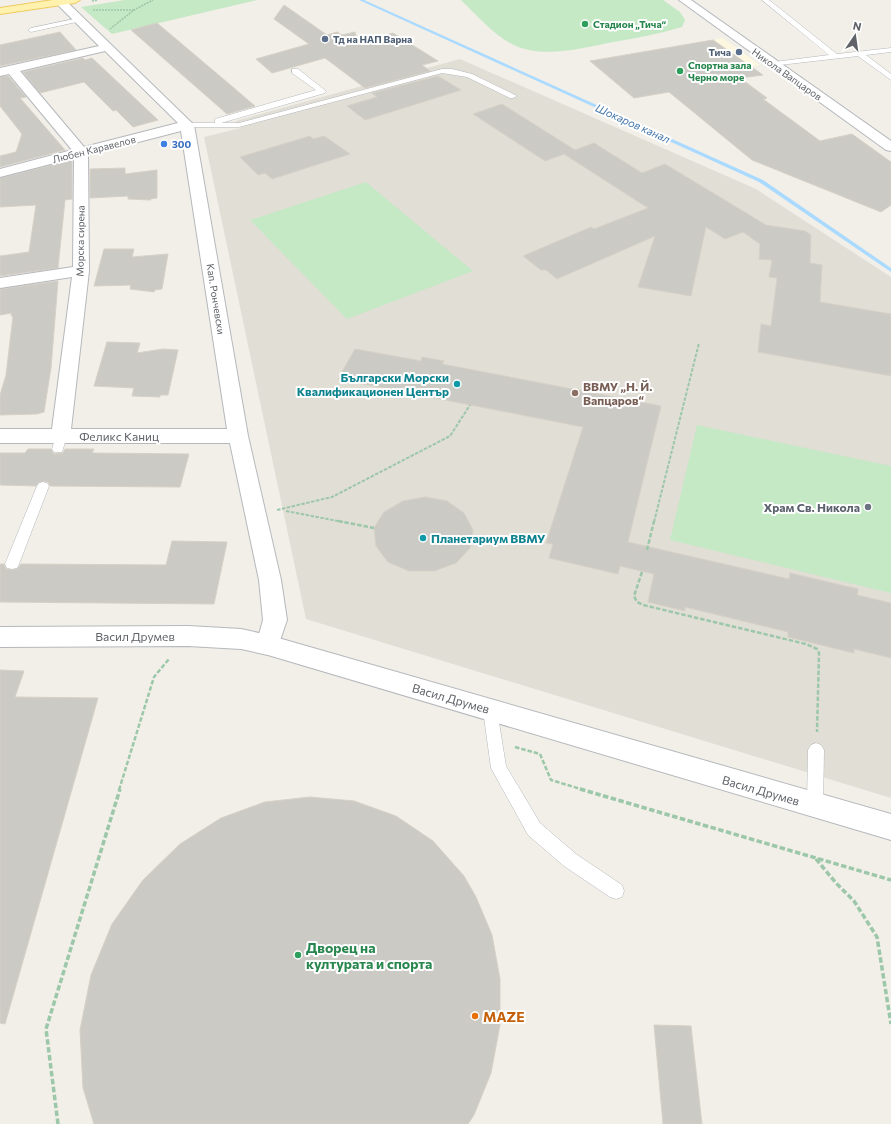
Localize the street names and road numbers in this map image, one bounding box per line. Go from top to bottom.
street label: Никола Вапцаров [750,45,824,103]
street label: Любен Каравелов [51,133,137,165]
street label: Морска сирена [73,205,87,277]
street label: Кап. Рончевски [204,263,228,335]
street label: Феликс Каниц [79,429,159,443]
street label: Васил Друмев [95,629,175,643]
street label: Васил Друмев [411,680,491,716]
street label: Васил Друмев [721,772,801,808]

